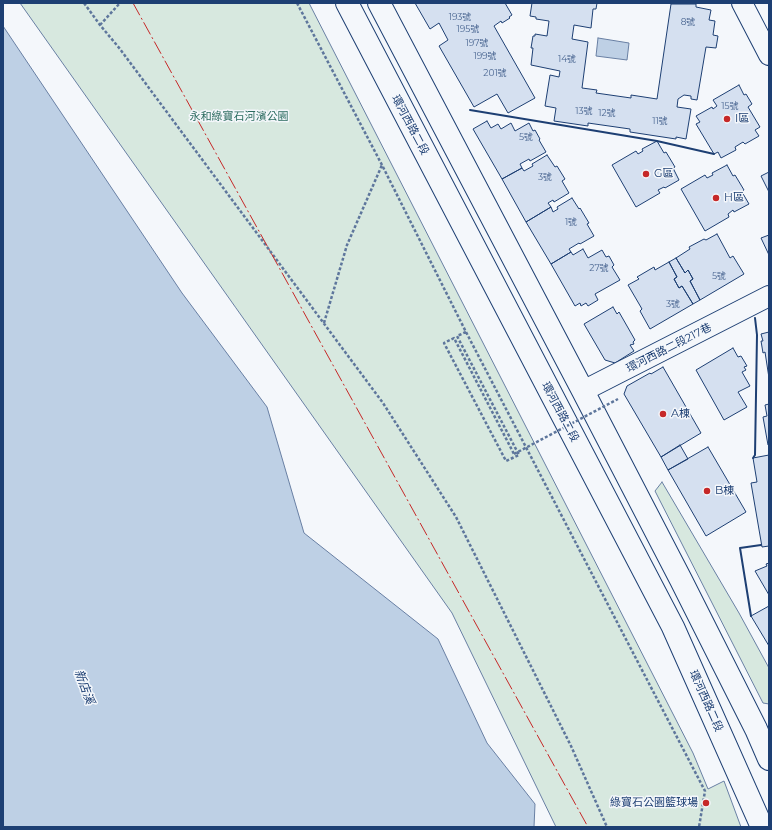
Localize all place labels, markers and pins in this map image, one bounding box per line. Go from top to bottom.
place label: I區 [735,112,749,126]
marker: I區 [722,114,732,124]
place label: G區 [654,167,674,181]
marker: G區 [641,169,651,179]
place label: H區 [724,191,744,205]
marker: H區 [711,193,721,203]
place label: A棟 [671,407,690,421]
marker: A棟 [658,409,668,419]
place label: B棟 [715,484,734,498]
marker: B棟 [702,486,712,496]
place label: 綠寶石公園籃球場 [610,796,698,810]
marker: 綠寶石公園籃球場 [701,798,711,808]

